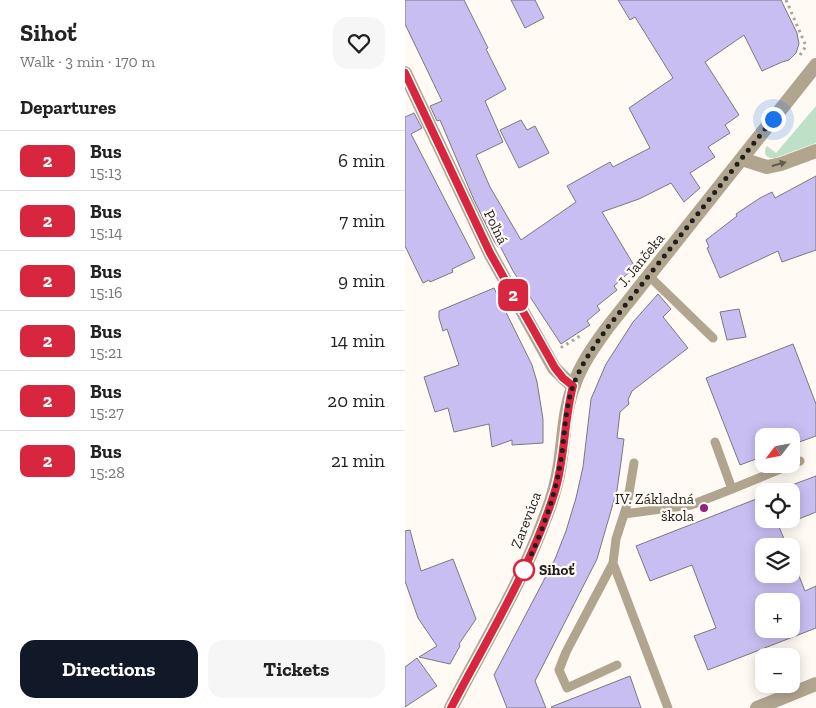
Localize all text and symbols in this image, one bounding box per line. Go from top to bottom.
button: heart [333,17,385,69]
text: Sihoť [20,18,77,47]
text: Walk · 3 min · 170 m [20,52,155,71]
text: Departures [20,96,116,119]
your location [761,107,786,132]
text: Bus [90,140,122,163]
text: 6 min [338,149,385,172]
text: 2 [43,150,52,172]
one-way arrow [772,160,787,168]
text: 15:13 [90,163,122,182]
text: Bus [90,200,122,223]
street label: Poľná [480,207,512,247]
text: 7 min [339,209,385,232]
text: 2 [43,210,52,232]
text: 15:14 [90,223,123,242]
street label: J. Jančeka [614,229,668,291]
text: Bus [90,260,122,283]
text: 9 min [338,269,385,292]
text: 2 [43,270,52,292]
line badge: 2 [497,279,529,311]
text: 15:16 [90,283,123,302]
text: 2 [508,284,518,306]
text: Bus [90,320,122,343]
text: 14 min [331,329,385,352]
text: 2 [43,330,52,352]
text: 15:21 [90,343,122,362]
text: Bus [90,380,122,403]
text: 20 min [327,389,385,412]
text: 2 [43,390,52,412]
text: 15:27 [90,403,124,422]
north arrow [755,428,800,472]
map controls [755,428,800,693]
text: Bus [90,440,122,463]
text: 21 min [331,449,385,472]
text: 2 [43,450,52,472]
text: 15:28 [90,463,125,482]
button: locate [755,483,800,528]
street label: Zarevúca [507,489,545,551]
place label: IV. Základná škola [615,490,694,525]
marker: IV. Základná škola [698,502,710,514]
button: layers [755,538,800,583]
marker: Sihoť [513,559,535,581]
place label: Sihoť [539,561,575,579]
button: + [755,593,800,638]
button: Directions [20,640,198,698]
button: Tickets [208,640,385,698]
button: − [755,648,800,693]

